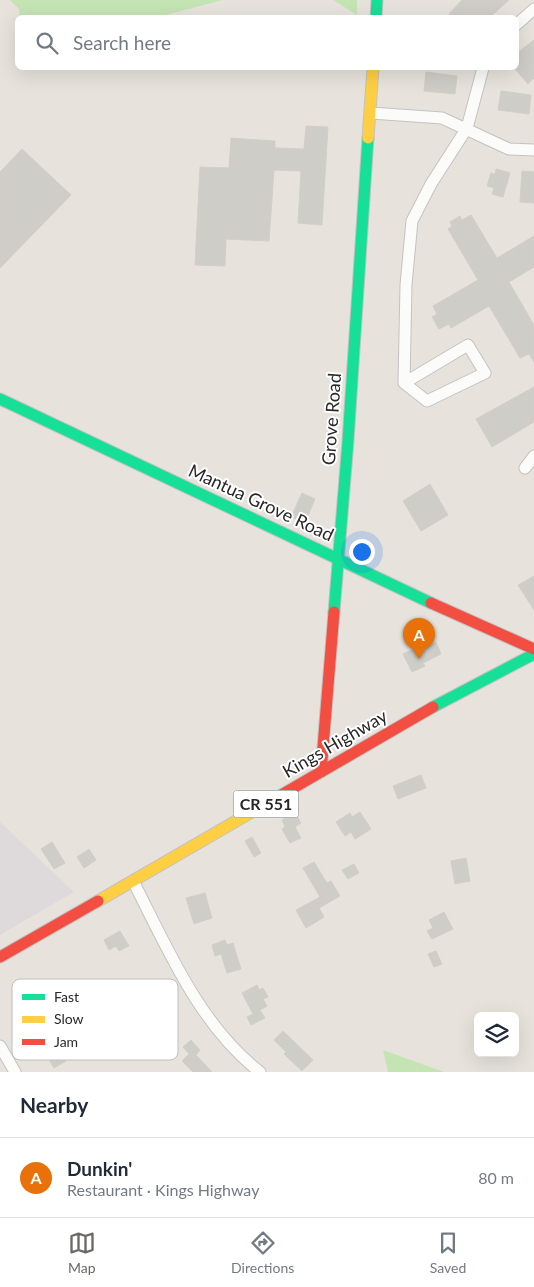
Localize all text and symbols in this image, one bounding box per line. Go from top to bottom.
search box [15,15,519,70]
icon: search [33,29,61,57]
text: Search here [73,31,171,54]
street label: Grove Road [317,372,345,466]
street label: Mantua Grove Road [185,459,337,545]
your location [349,539,375,565]
pin: A [403,618,435,659]
street label: Kings Highway [278,704,391,782]
road number: CR 551 [234,791,298,818]
legend [12,979,178,1060]
text: Fast [54,988,79,1005]
text: Slow [54,1010,84,1027]
map controls [474,1012,519,1057]
button: layers [474,1012,519,1057]
text: Jam [54,1033,78,1050]
text: Nearby [20,1092,88,1117]
text: Dunkin' [67,1157,132,1180]
text: A [30,1168,42,1187]
text: 80 m [478,1168,514,1187]
text: Restaurant · Kings Highway [67,1180,259,1199]
tab: Map [68,1229,96,1276]
tab: Directions [231,1229,294,1276]
tab: Saved [430,1229,466,1276]

